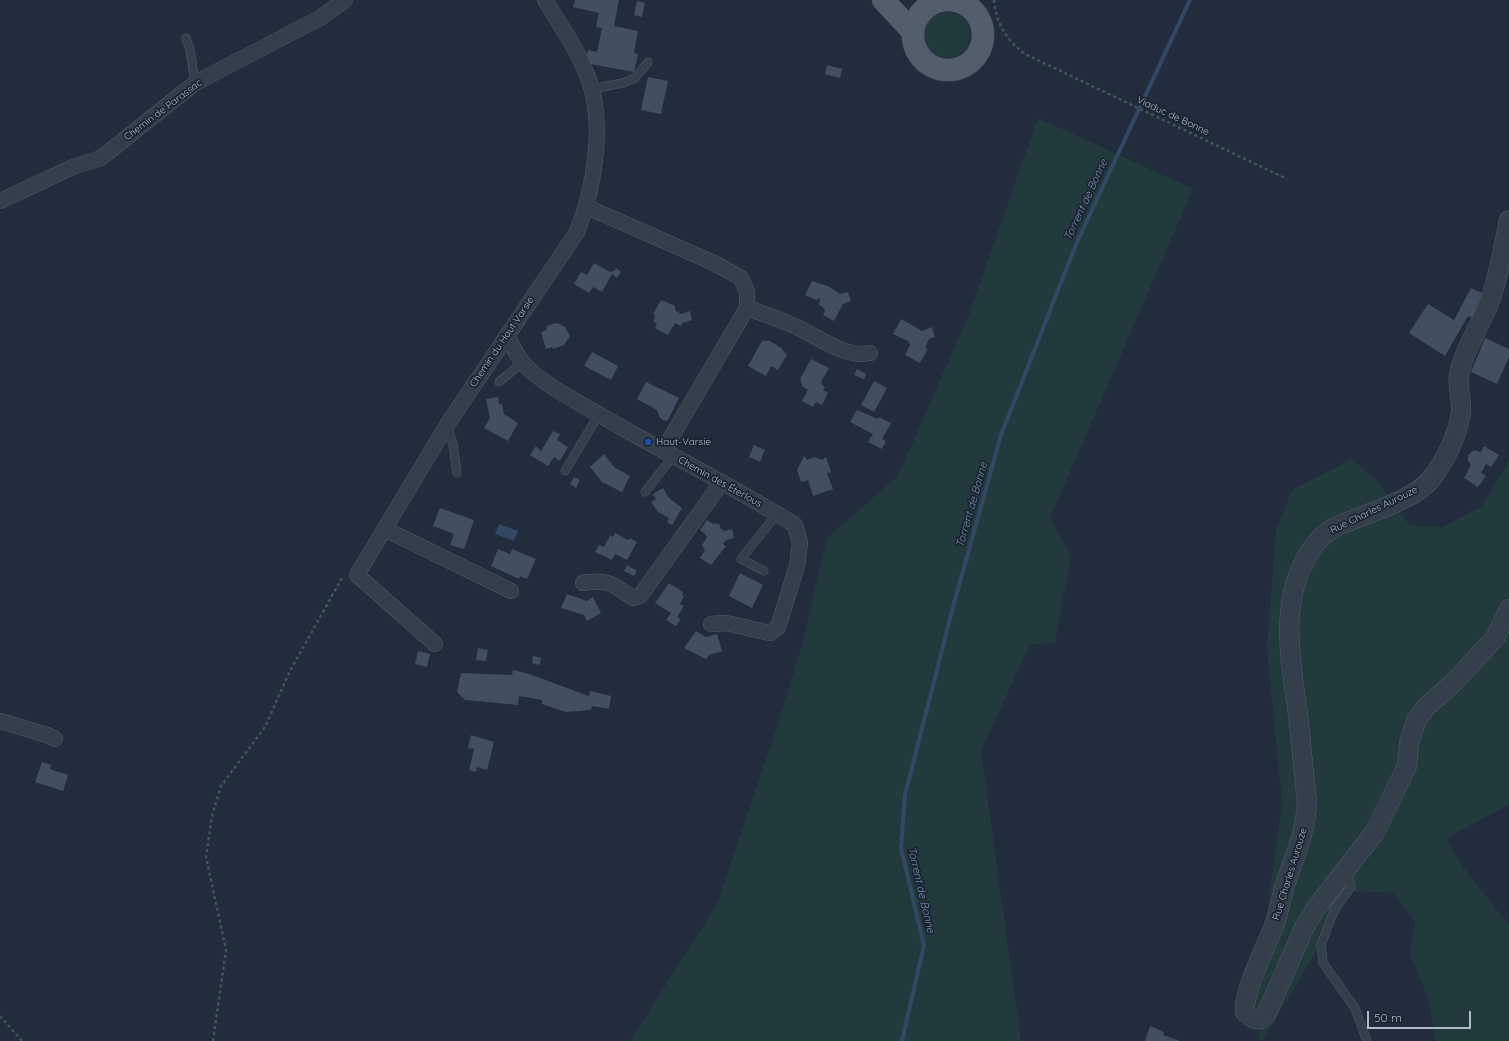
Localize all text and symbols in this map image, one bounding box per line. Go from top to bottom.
street label: Chemin de Parassac [122,77,204,143]
street label: Viaduc de Bonne [1135,94,1211,138]
water label: Torrent de Bonne [1061,157,1111,243]
street label: Chemin du Haut Varsie [467,295,537,389]
place label: Haut-Varsie [656,436,711,448]
marker: Haut-Varsie [643,437,653,447]
street label: Chemin des Éterlous [676,454,764,510]
water label: Torrent de Bonne [954,461,990,549]
street label: Rue Charles Aurouze [1328,484,1420,536]
street label: Rue Charles Aurouze [1270,826,1310,922]
water label: Torrent de Bonne [905,846,937,934]
scale bar [1369,1003,1473,1029]
text: 50 m [1374,1010,1402,1025]

